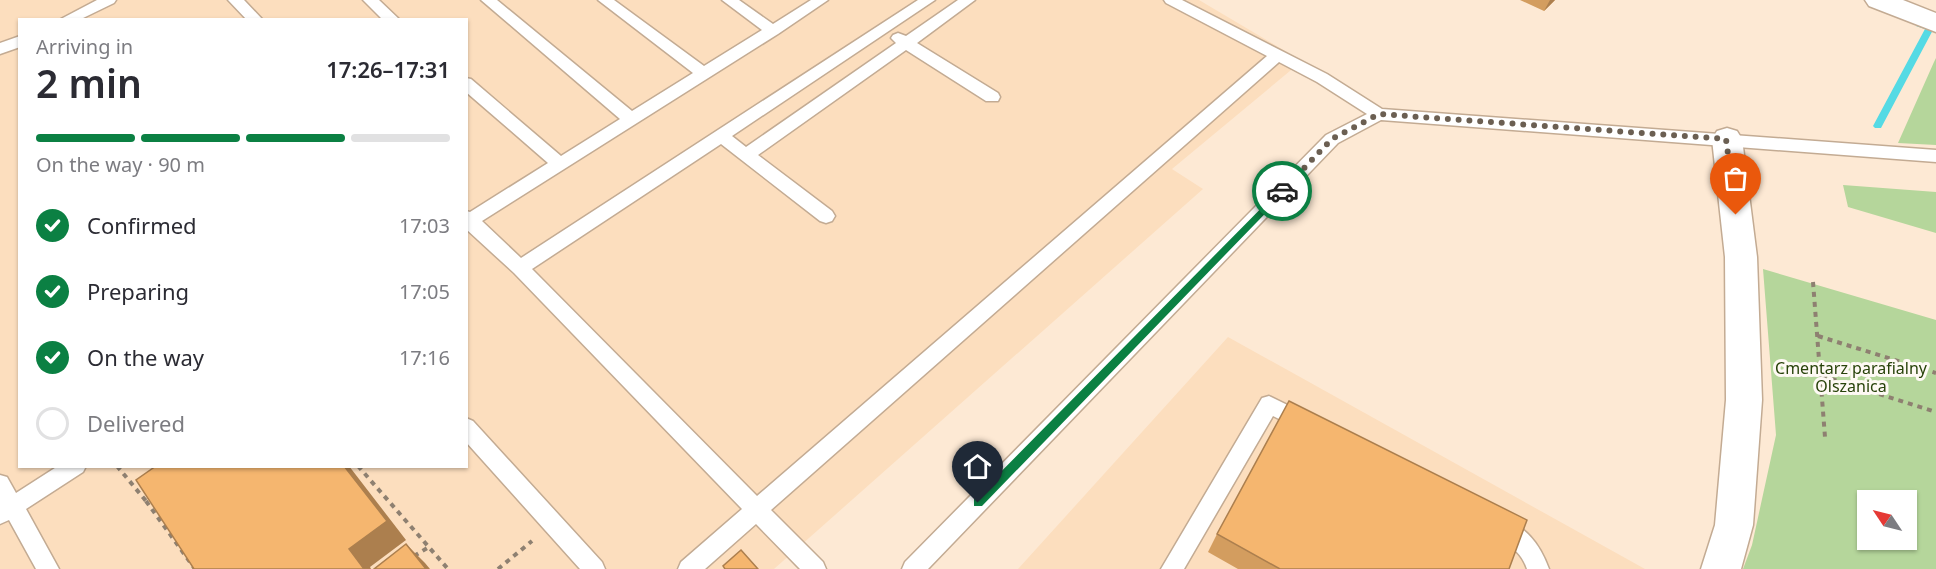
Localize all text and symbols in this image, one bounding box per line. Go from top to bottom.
text: Arriving in [36,33,133,60]
text: 17:26–17:31 [326,54,450,84]
text: 2 min [36,56,142,109]
text: On the way · 90 m [36,151,205,178]
pin [1710,153,1761,215]
courier [1252,161,1312,221]
icon: bag [1719,162,1752,195]
icon: car [1266,175,1299,208]
icon: check [36,209,69,242]
text: Confirmed [87,210,197,240]
text: 17:03 [399,212,450,239]
icon: check [36,275,69,308]
text: Preparing [87,276,189,306]
text: 17:05 [399,278,450,305]
icon: check [36,341,69,374]
text: On the way [87,342,204,372]
text: 17:16 [399,344,450,371]
park label: Cmentarz parafialny Olszanica [1775,357,1928,397]
text: Delivered [87,408,185,438]
pin [952,441,1003,503]
icon: home [961,450,994,483]
north arrow [1857,490,1917,550]
map controls [1857,490,1917,550]

